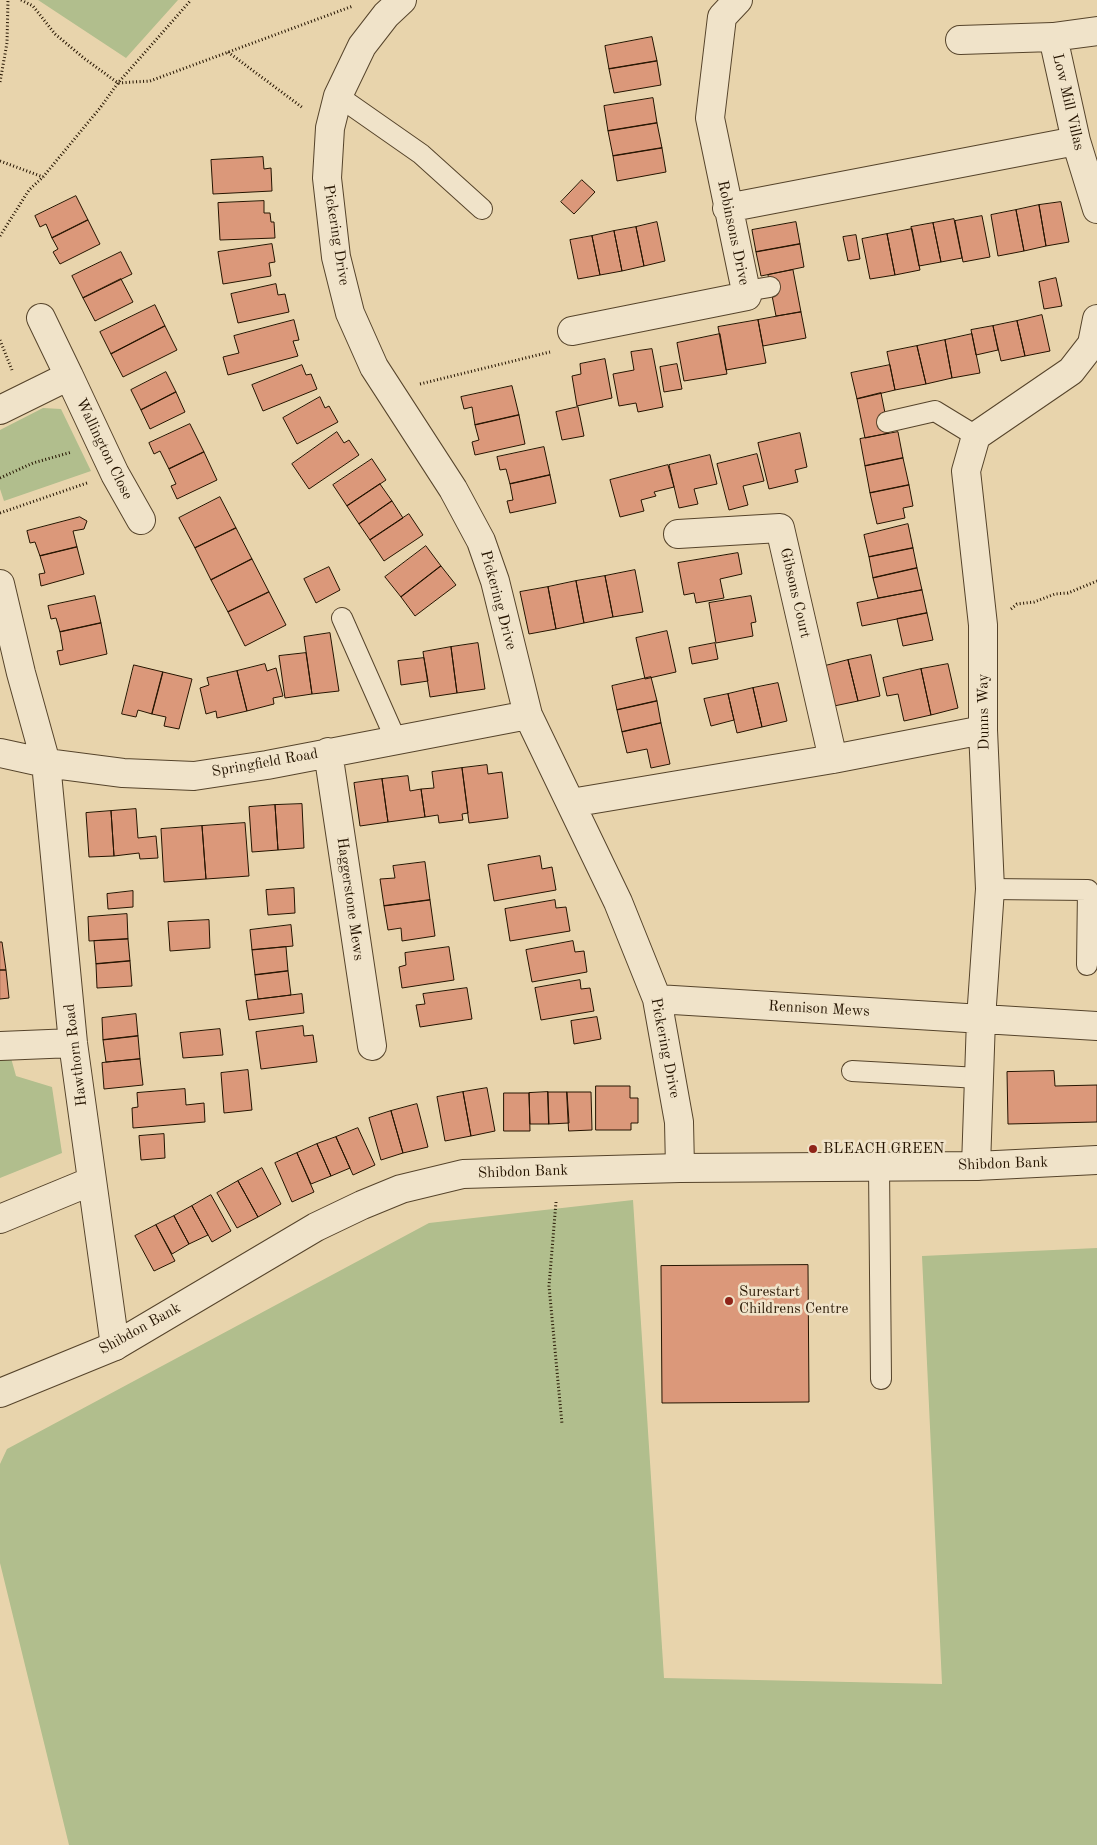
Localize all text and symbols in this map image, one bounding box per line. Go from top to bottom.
street label: Low Mill Villas [1048,52,1088,152]
street label: Robinsons Drive [713,179,753,287]
street label: Pickering Drive [319,183,353,287]
street label: Wallington Close [72,395,136,503]
street label: Gibsons Court [776,546,814,640]
street label: Pickering Drive [476,548,520,652]
street label: Dunns Way [974,674,994,750]
street label: Springfield Road [210,745,320,781]
street label: Haggerstone Mews [332,836,368,962]
street label: Pickering Drive [646,996,684,1100]
street label: Rennison Mews [768,997,870,1021]
street label: Hawthorn Road [61,1003,91,1107]
place label: BLEACH GREEN [823,1140,944,1158]
marker: BLEACH GREEN [807,1143,819,1155]
street label: Shibdon Bank [958,1153,1048,1175]
street label: Shibdon Bank [478,1161,568,1183]
place label: Surestart Childrens Centre [739,1283,848,1318]
marker: Surestart Childrens Centre [723,1295,735,1307]
street label: Shibdon Bank [96,1299,184,1359]

